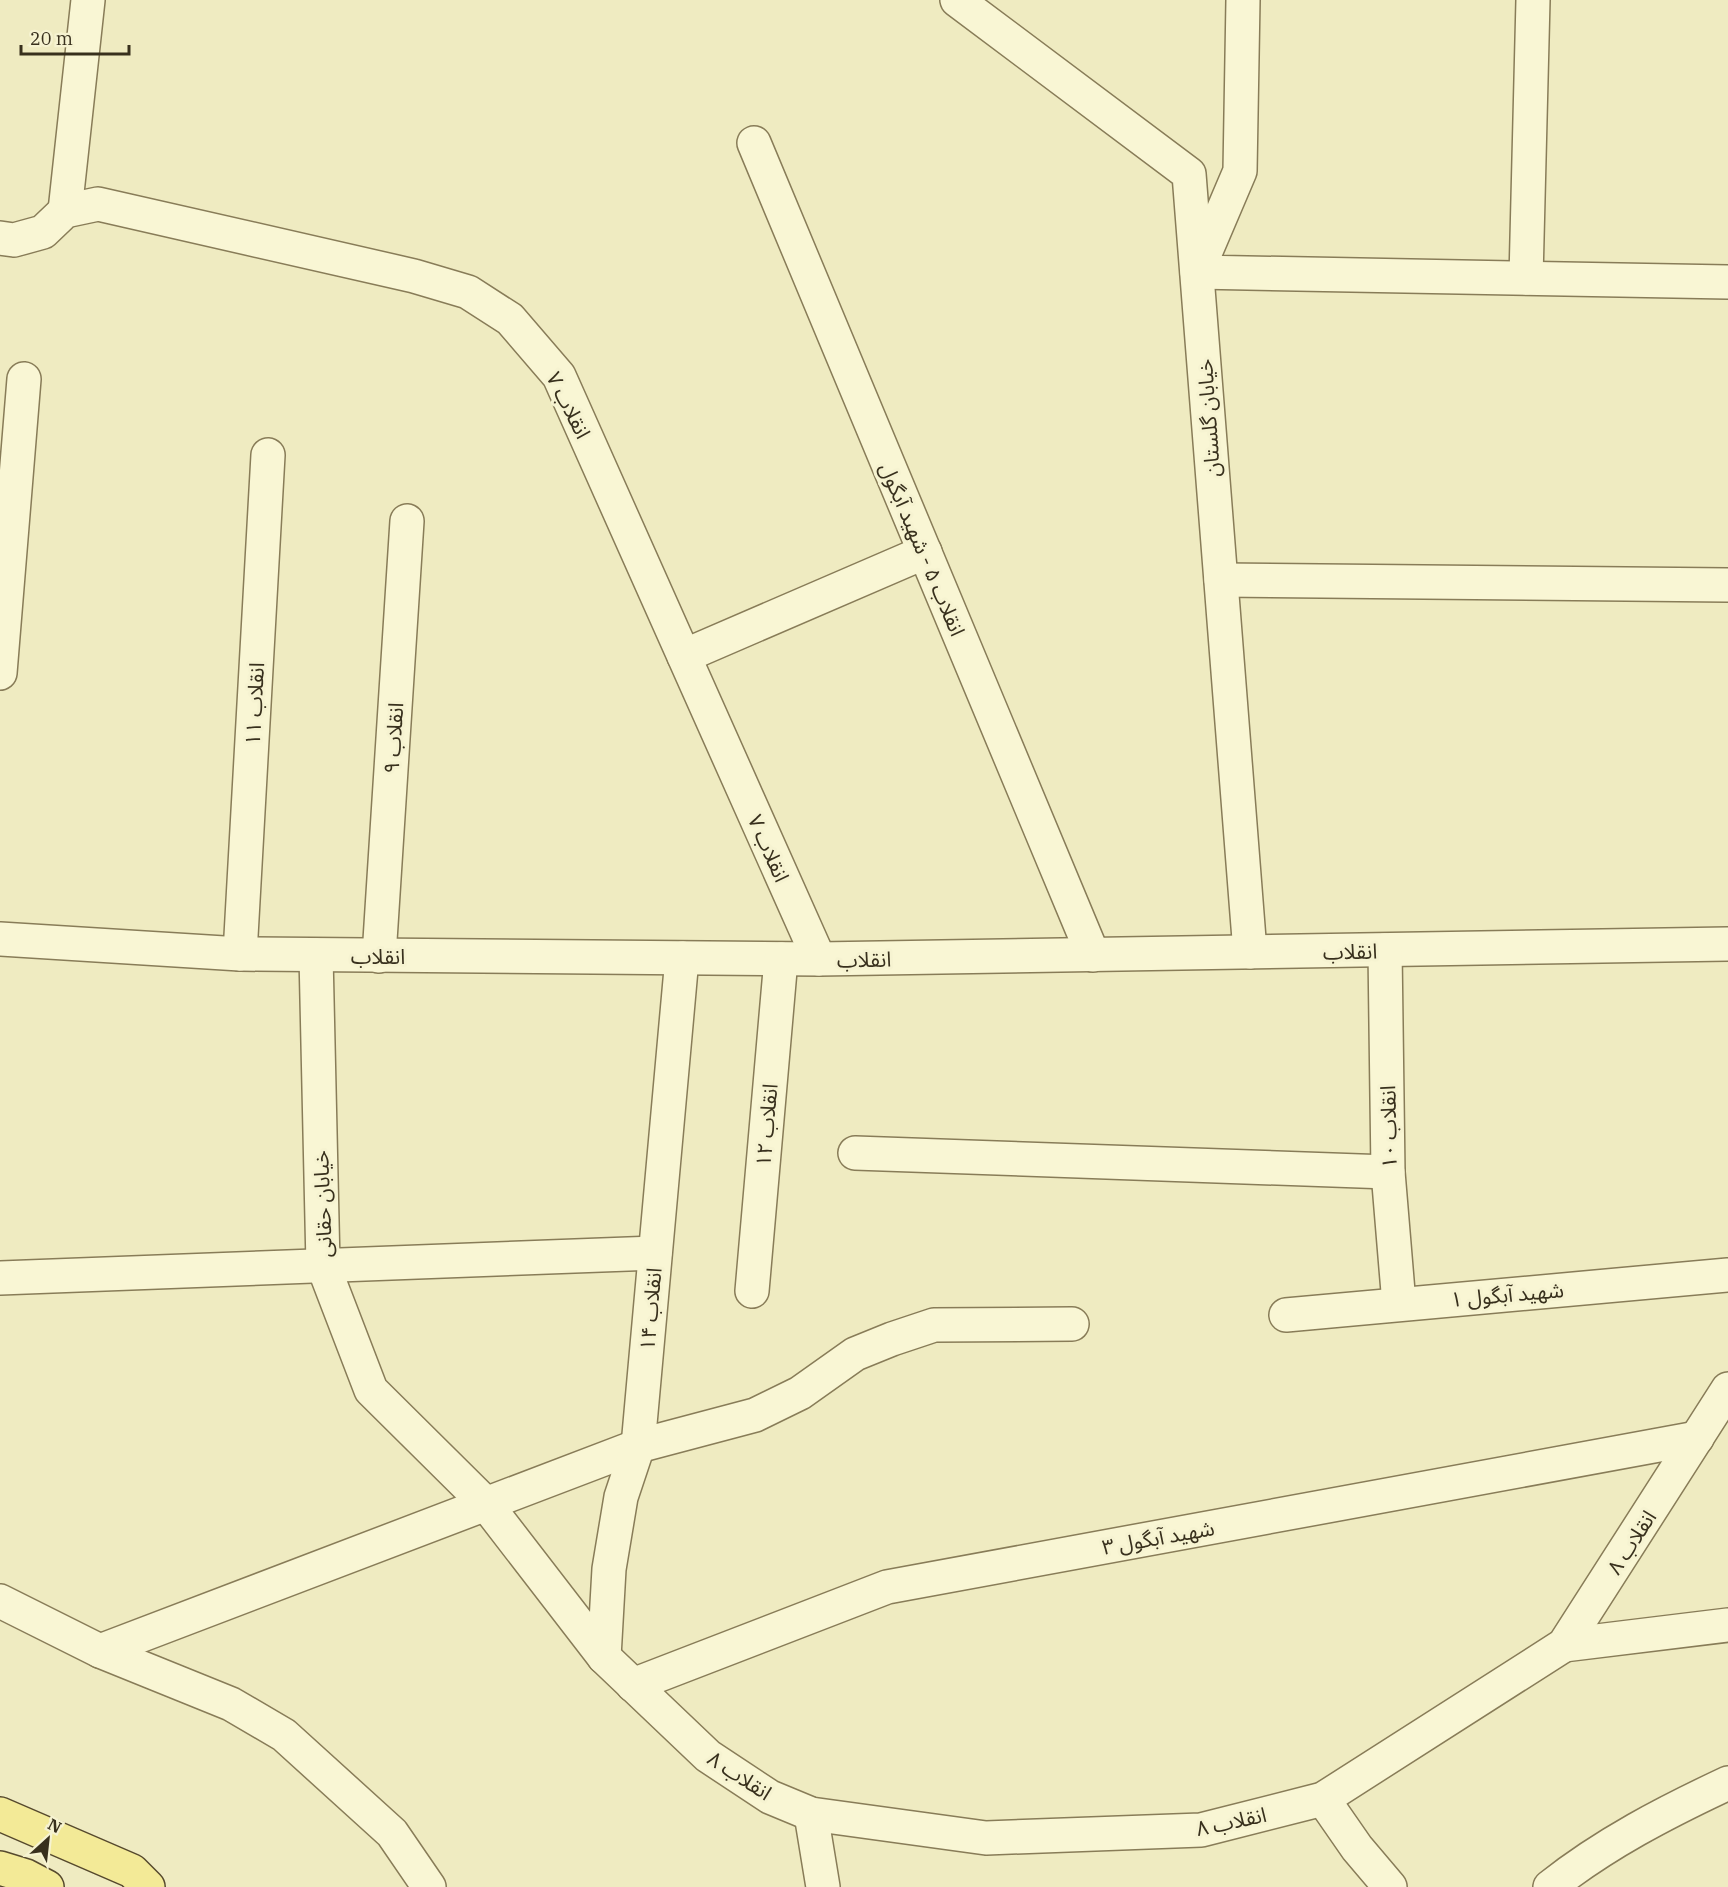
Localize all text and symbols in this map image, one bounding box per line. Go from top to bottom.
scale bar [21,18,129,56]
text: 20 m [30,27,73,50]
street label: خیابان گلستان [1190,358,1226,478]
street label: انقلاب ۷ [540,367,598,443]
street label: انقلاب ۵ - شهید آبگول [874,458,972,640]
street label: انقلاب ۱۱ [238,662,270,746]
street label: انقلاب ۹ [377,701,409,775]
street label: انقلاب ۷ [742,810,796,886]
street label: انقلاب [1323,937,1377,965]
street label: انقلاب [351,942,405,970]
street label: انقلاب [837,945,891,973]
street label: انقلاب ۱۲ [748,1082,784,1168]
street label: انقلاب ۱۰ [1373,1085,1403,1169]
street label: خیابان حقانی [306,1150,338,1258]
street label: انقلاب ۱۴ [632,1266,668,1352]
street label: شهید آبگول ۱ [1449,1275,1565,1313]
street label: انقلاب ۸ [1600,1504,1662,1580]
street label: شهید آبگول ۳ [1100,1513,1216,1561]
street label: انقلاب ۸ [702,1744,778,1806]
street label: انقلاب ۸ [1193,1800,1269,1842]
north arrow [18,1809,78,1869]
text: N [45,1814,65,1837]

